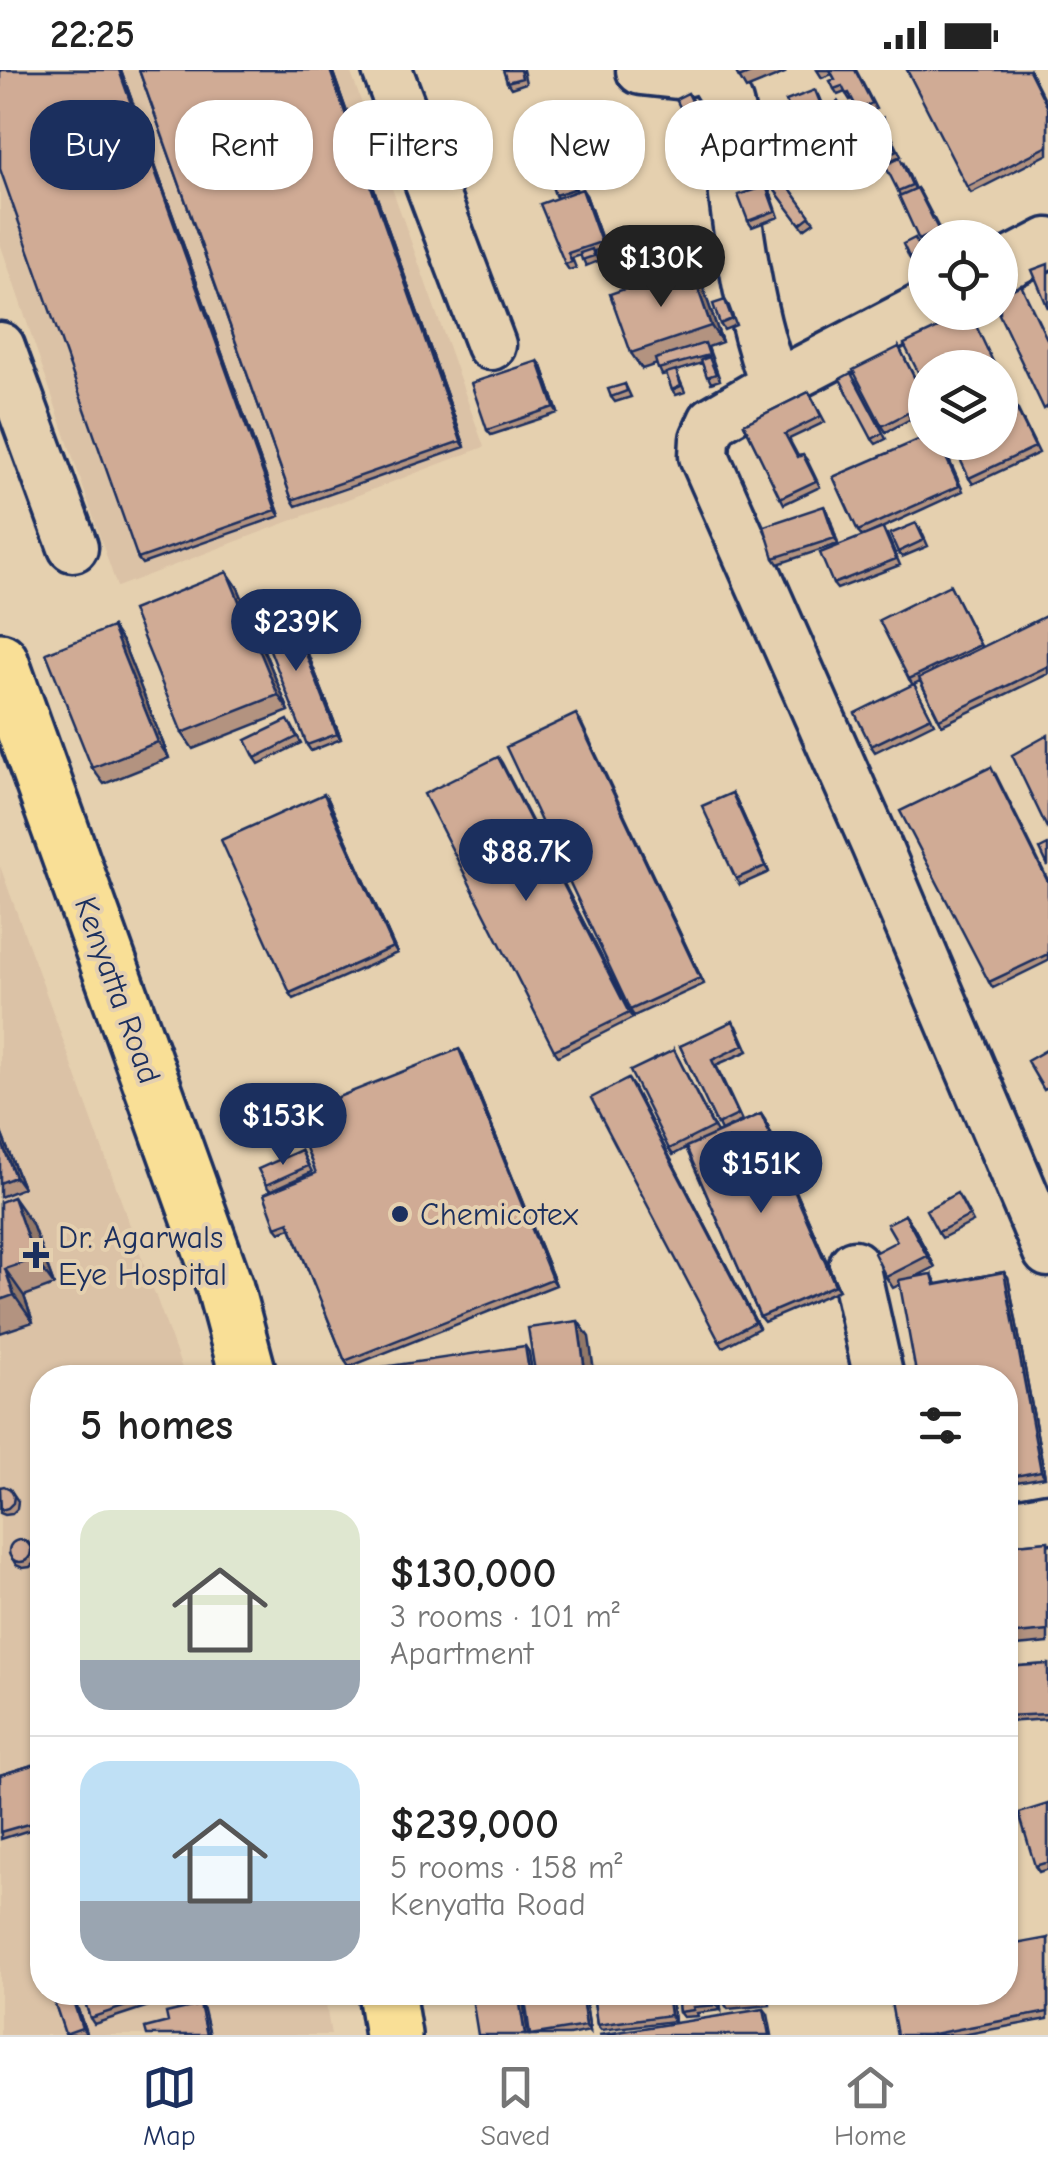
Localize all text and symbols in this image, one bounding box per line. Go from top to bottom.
text: 22:25 [50,13,135,57]
chip: Buy [30,100,155,190]
chip: Rent [175,100,313,190]
chip: Filters [333,100,493,190]
chip: New [513,100,645,190]
chip: Apartment [665,100,892,190]
map controls [908,220,1018,460]
button: locate [908,220,1018,330]
pin: $130K [591,225,731,310]
text: $130K [619,239,703,276]
button: layers [908,350,1018,460]
pin: $239K [226,589,366,674]
text: $239K [253,603,339,640]
pin: $88.7K [445,819,607,904]
text: $88.7K [481,833,571,870]
street label: Kenyatta Road [67,892,168,1088]
pin: $153K [213,1083,353,1168]
text: $153K [242,1097,324,1134]
pin: $151K [691,1131,831,1216]
text: $151K [721,1145,801,1182]
place label: Chemicotex [420,1196,579,1233]
marker: Chemicotex [389,1203,411,1225]
place label: Dr. Agarwals Eye Hospital [58,1219,227,1293]
marker: Dr. Agarwals Eye Hospital [23,1242,49,1268]
icon: filters [913,1398,968,1453]
text: 5 homes [80,1401,233,1450]
text: $130,000 [390,1549,557,1598]
icon: home [160,1550,280,1670]
text: 3 rooms · 101 m² [390,1598,620,1635]
text: Apartment [390,1635,533,1672]
text: $239,000 [390,1800,559,1849]
icon: home [160,1801,280,1921]
text: 5 rooms · 158 m² [390,1849,622,1886]
text: Kenyatta Road [390,1886,586,1923]
tab: Map [142,2060,197,2152]
tab: Saved [480,2060,550,2152]
tab: Home [834,2060,906,2152]

